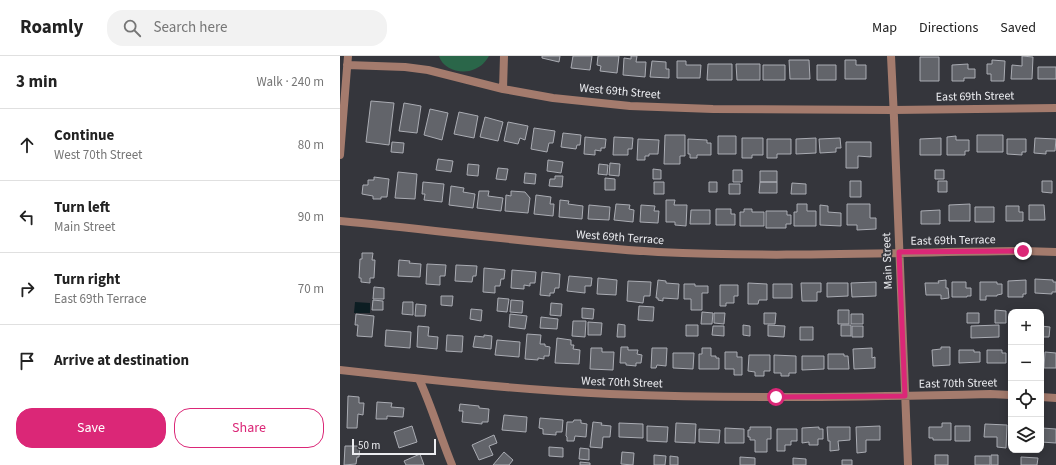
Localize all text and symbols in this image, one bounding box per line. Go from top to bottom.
search box [107,10,387,46]
text: Roamly [20,14,83,41]
icon: search [121,17,143,39]
text: Search here [153,17,227,38]
text: Map [872,18,897,38]
text: Directions [919,18,978,38]
text: Saved [1000,18,1036,38]
text: 3 min [16,70,57,94]
text: Walk · 240 m [256,73,324,91]
street label: West 69th Street [579,79,661,104]
street label: East 69th Street [936,87,1014,106]
text: Continue [54,125,114,146]
icon: ahead [16,134,38,156]
text: 80 m [298,136,324,154]
text: West 70th Street [54,146,142,164]
text: Turn left [54,197,110,218]
icon: left [16,206,38,228]
text: 90 m [298,208,324,226]
text: Main Street [54,218,115,236]
street label: West 69th Terrace [575,226,665,249]
street label: East 69th Terrace [910,231,996,250]
street label: Main Street [878,232,897,290]
route end [1014,242,1032,260]
text: Turn right [54,269,120,290]
icon: right [16,278,38,300]
text: 70 m [298,280,324,298]
text: East 69th Terrace [54,290,147,308]
map controls [1008,309,1044,453]
button: + [1008,309,1044,345]
button: − [1008,345,1044,381]
icon: arrive [16,350,38,372]
text: Arrive at destination [54,350,189,371]
street label: West 70th Street [581,373,663,392]
street label: East 70th Street [919,374,997,393]
button: locate [1008,381,1044,417]
route start [767,388,785,406]
button: Save [16,408,166,448]
button: Share [174,408,324,448]
button: layers [1008,417,1044,453]
scale bar [352,437,436,456]
text: 50 m [358,438,380,453]

